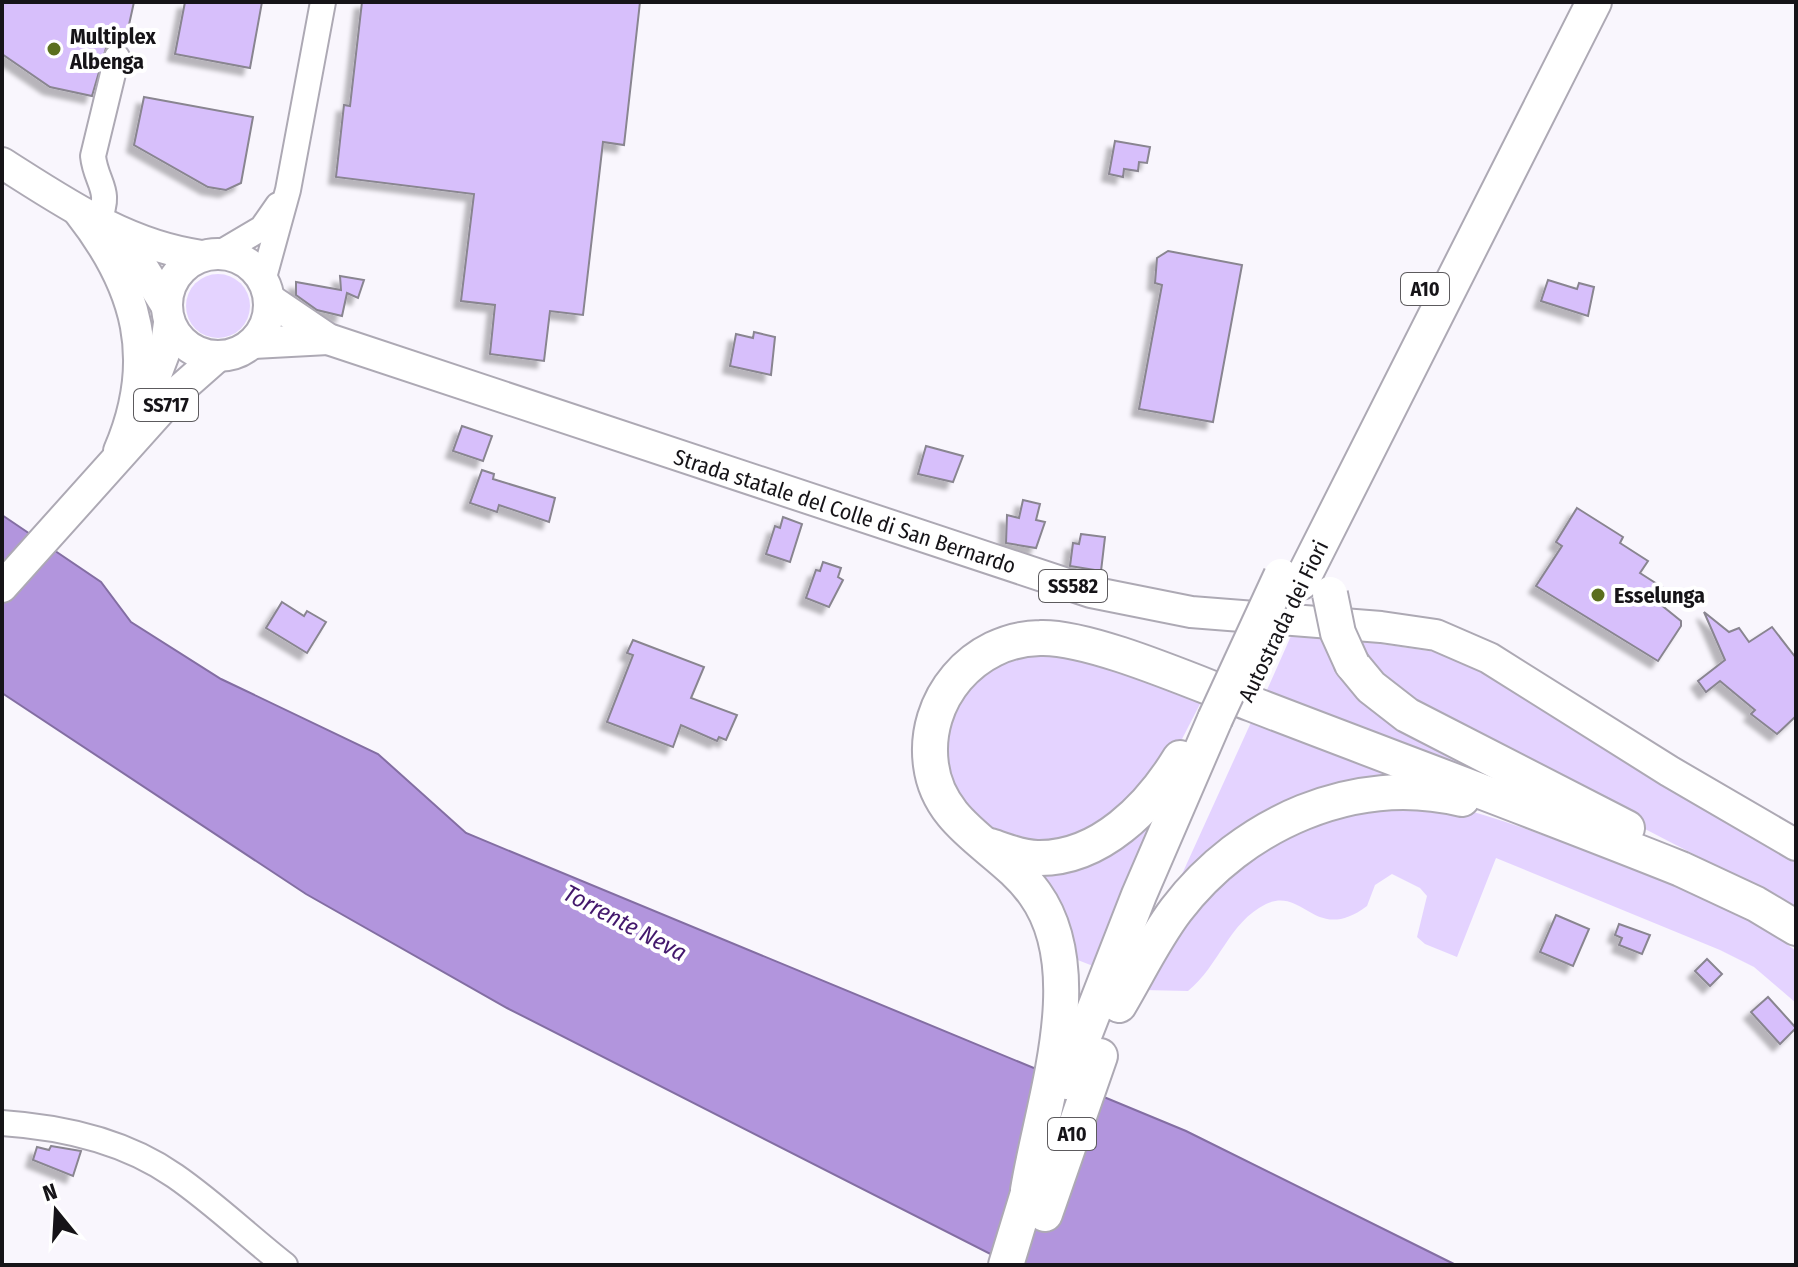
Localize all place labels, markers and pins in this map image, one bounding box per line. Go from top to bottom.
place label: Multiplex Albenga [69,23,156,75]
marker: Multiplex Albenga [45,40,63,58]
place label: Esselunga [1614,582,1705,609]
marker: Esselunga [1589,586,1607,604]

